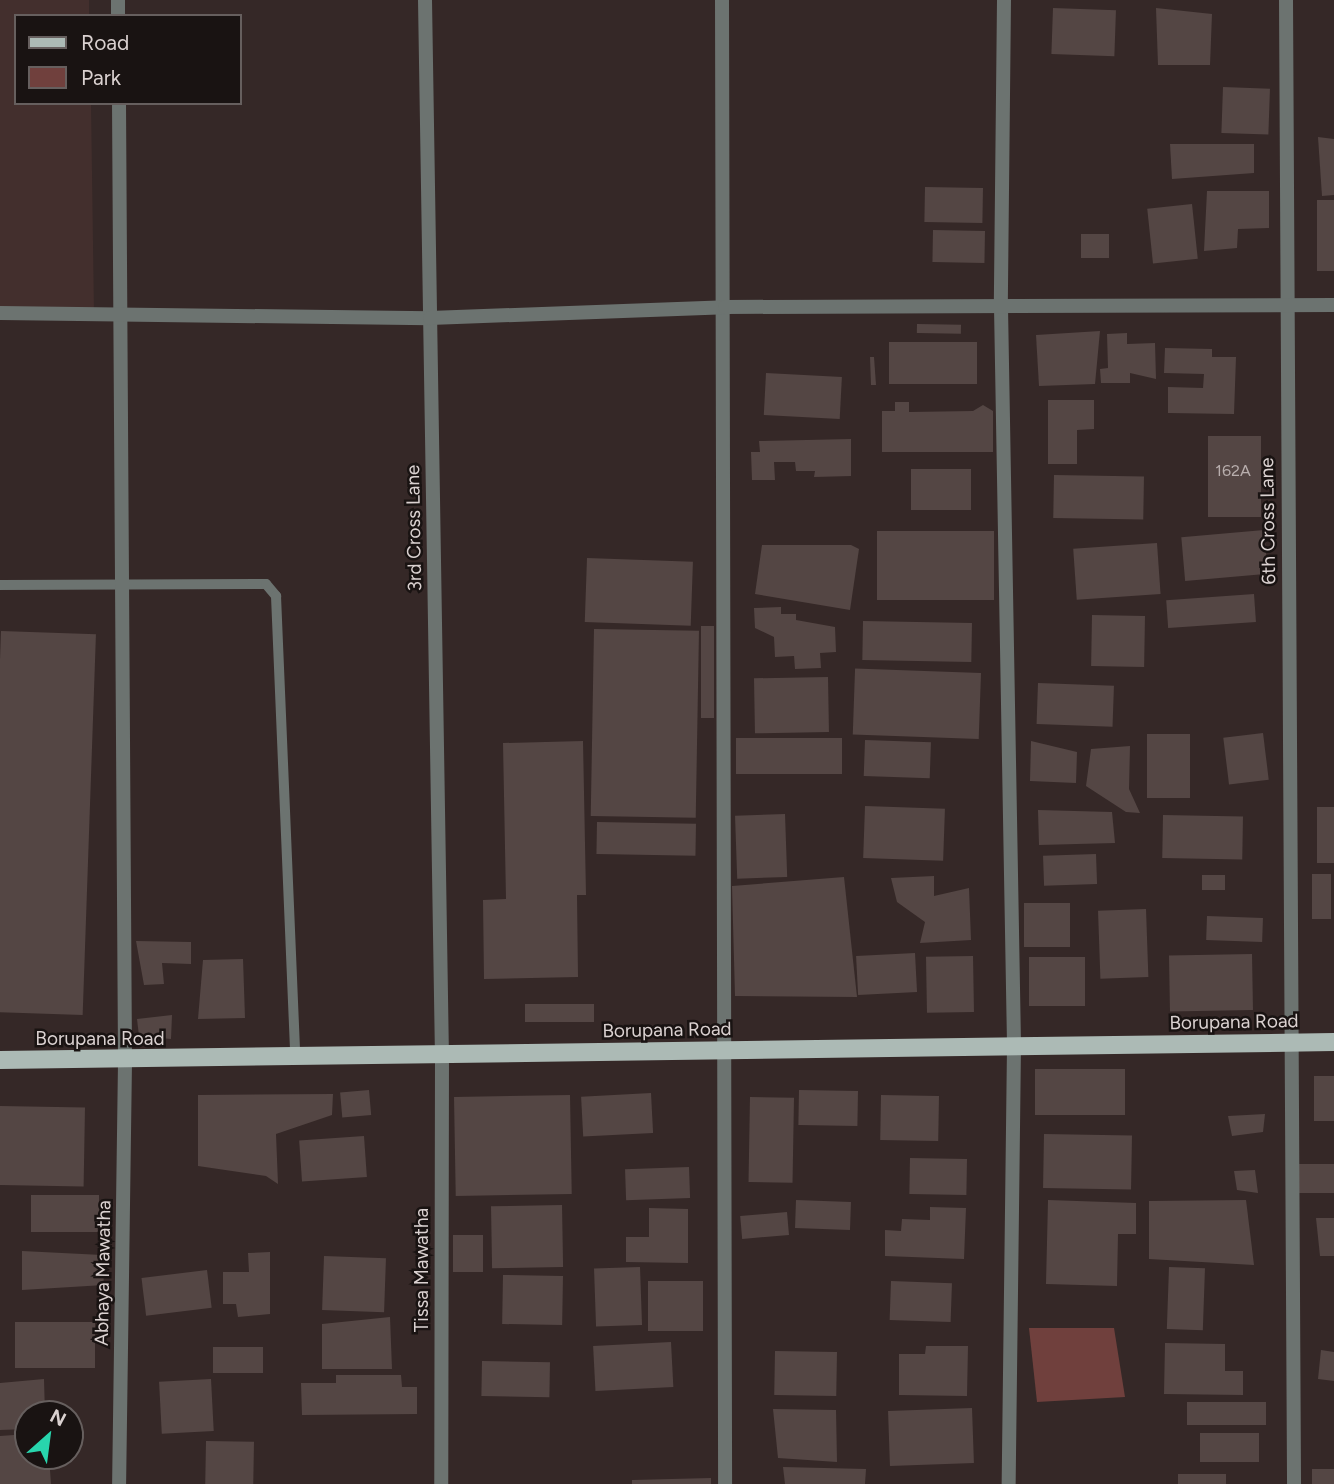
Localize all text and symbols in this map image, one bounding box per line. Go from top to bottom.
legend [14,14,242,105]
text: Road [81,30,129,55]
text: Park [81,65,121,90]
street label: 6th Cross Lane [1255,457,1281,585]
house number: 162A [1215,461,1251,481]
street label: 3rd Cross Lane [401,464,427,592]
street label: Borupana Road [1169,1009,1299,1035]
street label: Borupana Road [602,1017,732,1043]
street label: Borupana Road [35,1028,165,1050]
street label: Abhaya Mawatha [90,1200,116,1346]
street label: Tissa Mawatha [411,1208,433,1332]
north arrow [14,1400,84,1470]
text: N [46,1404,70,1431]

